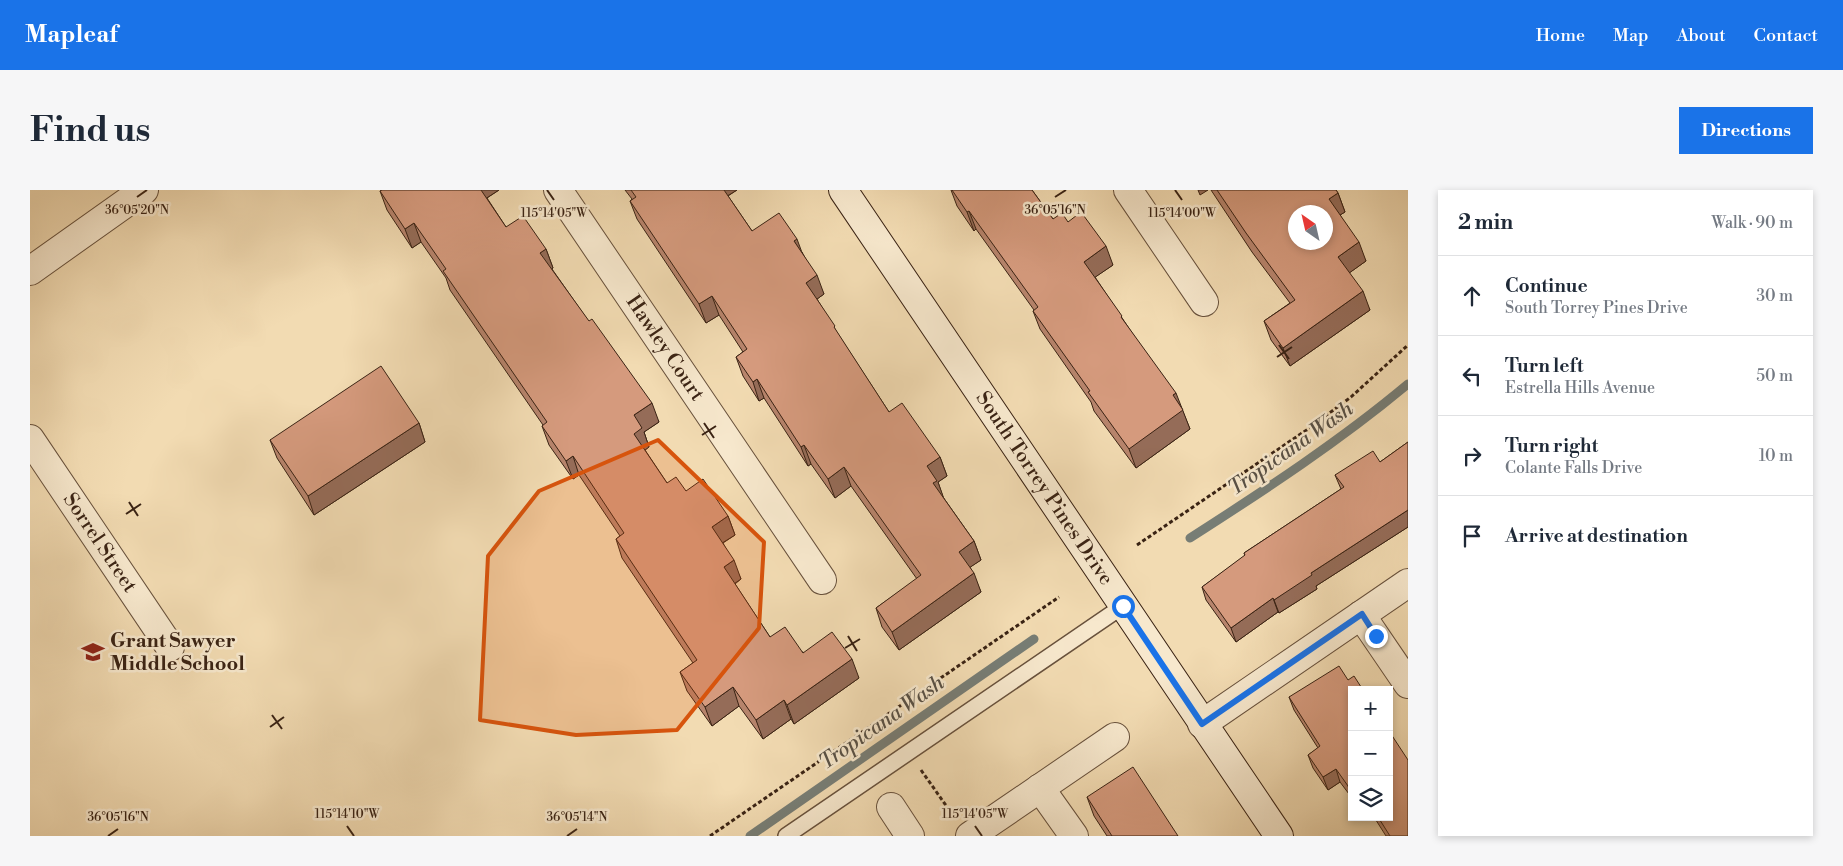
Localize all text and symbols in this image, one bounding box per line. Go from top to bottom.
text: Mapleaf [25,20,118,50]
text: Home [1536,24,1585,47]
text: Map [1613,24,1649,47]
text: About [1677,24,1726,47]
text: Contact [1754,24,1818,47]
button: Directions [1679,107,1813,154]
text: Find us [30,109,150,152]
text: 36°05'20"N [105,203,169,218]
text: 36°05'16"N [1024,203,1086,218]
north arrow [1288,205,1333,250]
text: 115°14'05"W [521,206,588,221]
text: 115°14'00"W [1148,206,1217,221]
text: 2 min [1458,210,1513,236]
text: Walk · 90 m [1711,213,1793,233]
text: Continue [1505,274,1588,298]
icon: ahead [1458,282,1486,310]
text: 30 m [1756,286,1793,306]
street label: Hawley Court [620,291,710,406]
text: South Torrey Pines Drive [1505,298,1688,318]
text: Turn left [1505,354,1584,378]
icon: left [1458,362,1486,390]
text: 50 m [1756,366,1793,386]
text: Estrella Hills Avenue [1505,378,1655,398]
street label: South Torrey Pines Drive [970,387,1119,590]
water label: Tropicana Wash [1223,396,1359,502]
text: Turn right [1505,434,1598,458]
icon: right [1458,442,1486,470]
text: 10 m [1759,446,1793,466]
text: Colante Falls Drive [1505,458,1642,478]
street label: Sorrel Street [57,488,142,597]
icon: arrive [1458,522,1486,550]
text: Arrive at destination [1505,524,1688,548]
route start [1112,595,1135,618]
route end [1365,625,1388,648]
place label: Grant Sawyer Middle School [110,629,245,677]
school or university icon: Grant Sawyer Middle School [80,639,106,665]
water label: Tropicana Wash [814,670,950,776]
map controls [1348,686,1393,821]
button: + [1348,686,1393,731]
button: − [1348,731,1393,776]
button: layers [1348,776,1393,821]
text: 115°14'10"W [315,807,380,822]
text: 115°14'05"W [942,807,1009,822]
text: 36°05'16"N [87,810,149,825]
text: 36°05'14"N [546,810,608,825]

